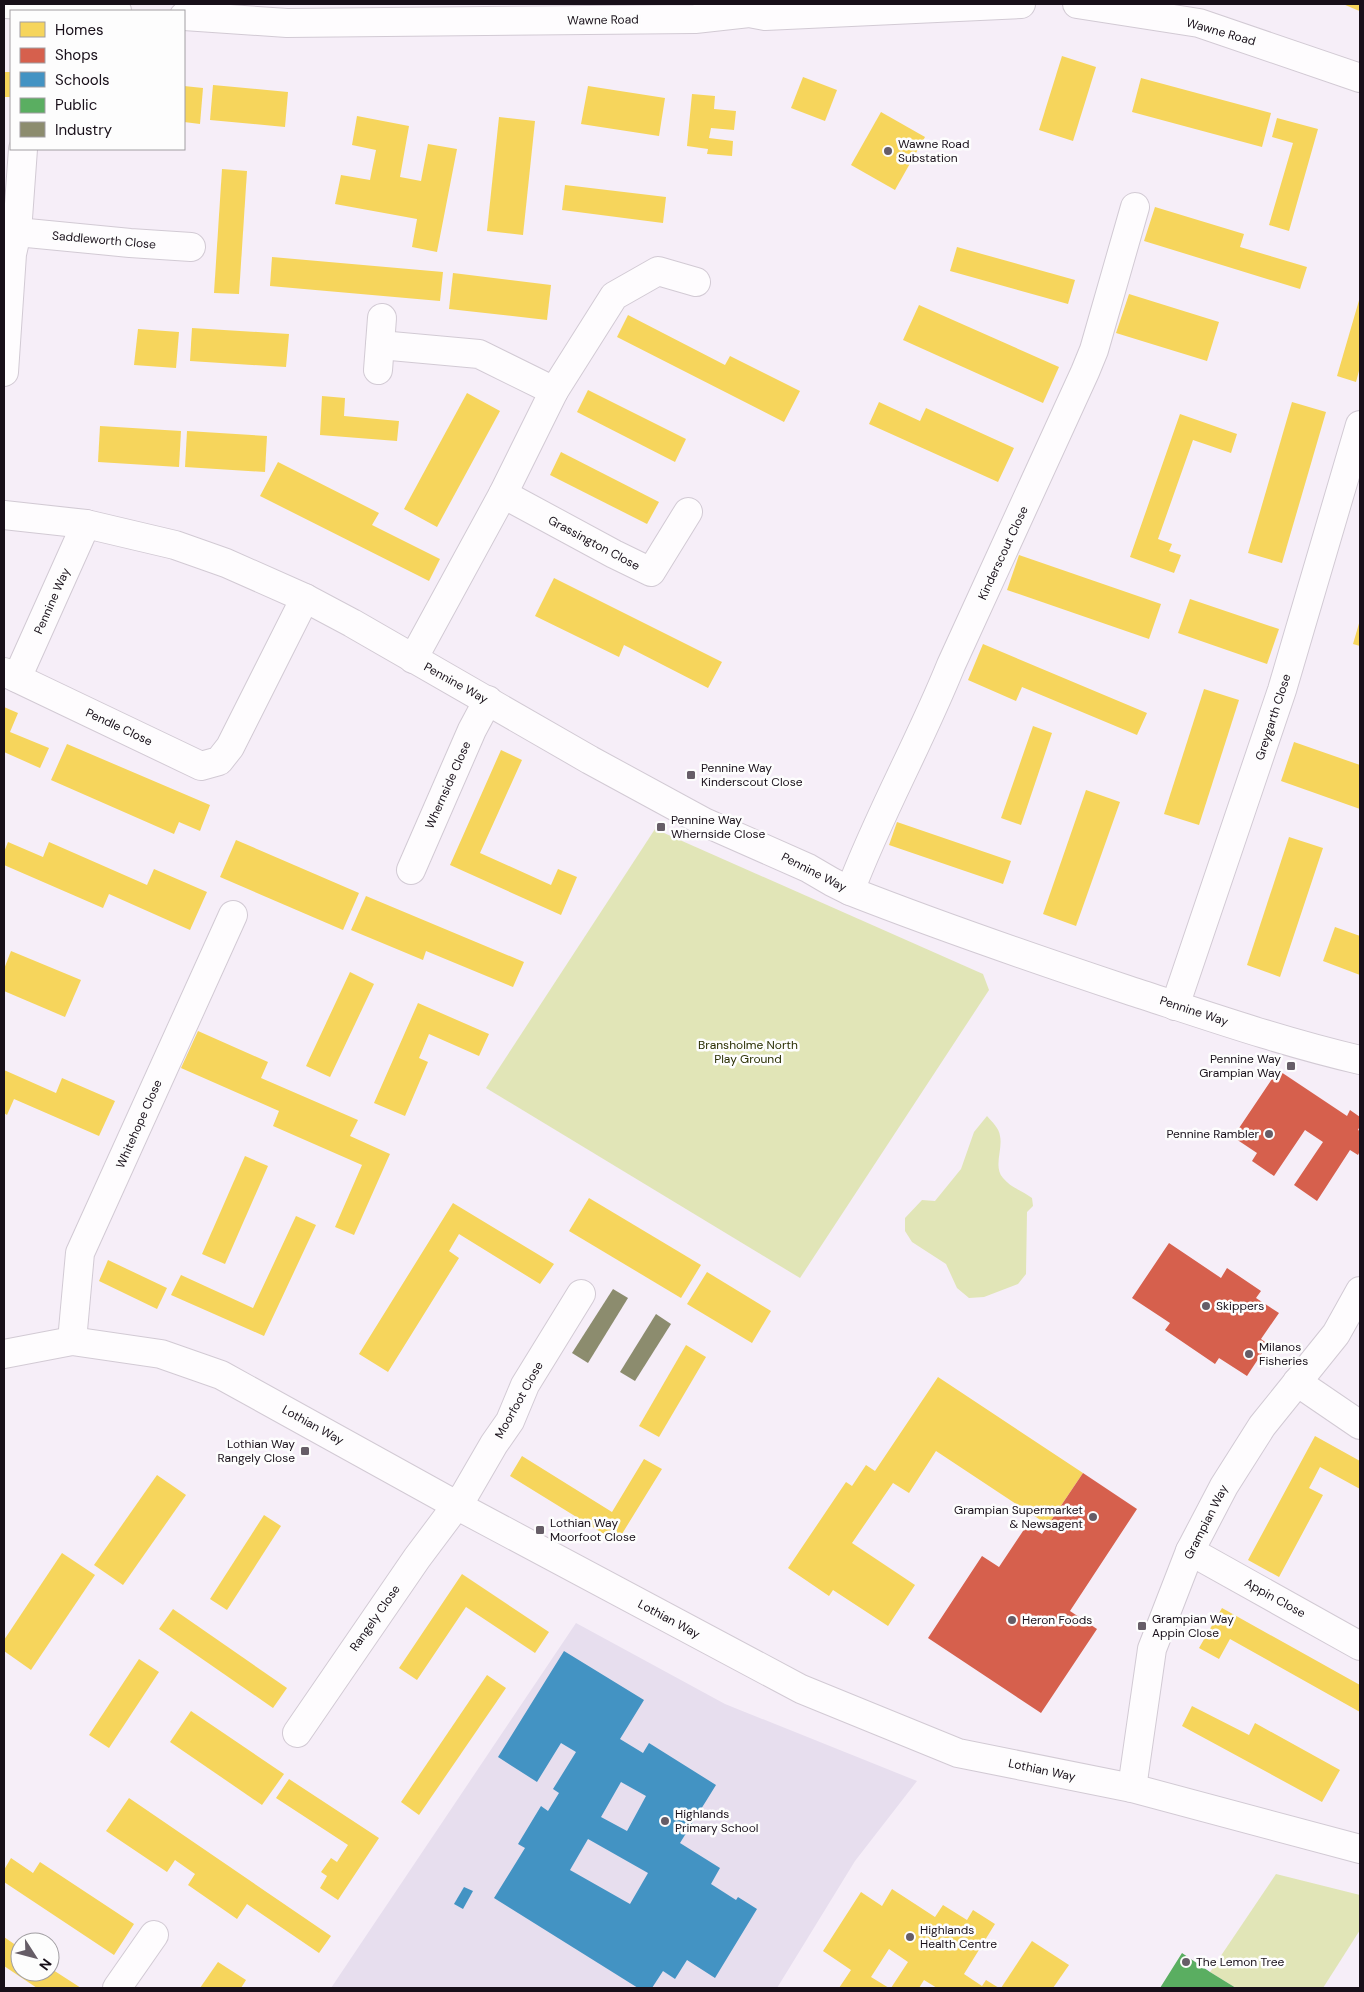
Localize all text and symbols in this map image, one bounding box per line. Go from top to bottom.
legend [10,10,185,150]
street label: Wawne Road [567,11,639,29]
street label: Wawne Road [1184,14,1258,50]
text: Homes [55,20,104,40]
text: Shops [55,45,98,65]
text: Schools [55,70,110,90]
text: Public [55,95,97,115]
text: Industry [55,120,113,140]
place label: Wawne Road Substation [898,136,969,166]
marker: Wawne Road Substation [882,145,894,157]
street label: Saddleworth Close [51,227,157,253]
street label: Kinderscout Close [974,503,1032,602]
street label: Grassington Close [545,512,643,574]
street label: Pennine Way [30,565,74,637]
street label: Pennine Way [421,659,491,707]
street label: Greygarth Close [1252,672,1295,762]
street label: Pendle Close [83,705,155,749]
street label: Whernside Close [422,738,475,831]
place label: Pennine Way Kinderscout Close [701,760,803,790]
marker: Pennine Way Kinderscout Close [685,769,697,781]
place label: Pennine Way Whernside Close [671,812,766,842]
marker: Pennine Way Whernside Close [655,821,667,833]
street label: Pennine Way [779,849,850,895]
street label: Pennine Way [1158,992,1231,1030]
park label: Bransholme North Play Ground [698,1037,798,1067]
place label: Pennine Way Grampian Way [1199,1051,1281,1081]
marker: Pennine Way Grampian Way [1285,1060,1297,1072]
street label: Whitehope Close [112,1077,166,1171]
place label: Pennine Rambler [1166,1126,1260,1142]
marker: Pennine Rambler [1263,1128,1275,1140]
place label: Skippers [1216,1298,1264,1314]
marker: Skippers [1200,1300,1212,1312]
place label: Milanos Fisheries [1259,1339,1308,1369]
marker: Milanos Fisheries [1243,1348,1255,1360]
street label: Moorfoot Close [491,1358,547,1441]
street label: Lothian Way [279,1401,347,1449]
place label: Lothian Way Rangely Close [218,1436,295,1466]
marker: Lothian Way Rangely Close [299,1445,311,1457]
street label: Grampian Way [1180,1482,1232,1562]
place label: Grampian Supermarket & Newsagent [954,1502,1083,1532]
marker: Grampian Supermarket & Newsagent [1087,1511,1099,1523]
place label: Lothian Way Moorfoot Close [550,1515,636,1545]
marker: Lothian Way Moorfoot Close [534,1524,546,1536]
street label: Appin Close [1242,1575,1308,1621]
street label: Rangely Close [346,1582,404,1654]
street label: Lothian Way [635,1596,703,1642]
place label: Grampian Way Appin Close [1152,1611,1234,1641]
place label: Heron Foods [1022,1612,1092,1628]
marker: Heron Foods [1006,1614,1018,1626]
marker: Grampian Way Appin Close [1136,1620,1148,1632]
street label: Lothian Way [1007,1755,1077,1785]
place label: Highlands Primary School [675,1806,758,1836]
marker: Highlands Primary School [659,1815,671,1827]
place label: Highlands Health Centre [920,1922,997,1952]
marker: Highlands Health Centre [904,1931,916,1943]
north arrow [10,1932,60,1982]
place label: The Lemon Tree [1196,1954,1284,1970]
text: N [35,1955,56,1974]
marker: The Lemon Tree [1180,1956,1192,1968]

